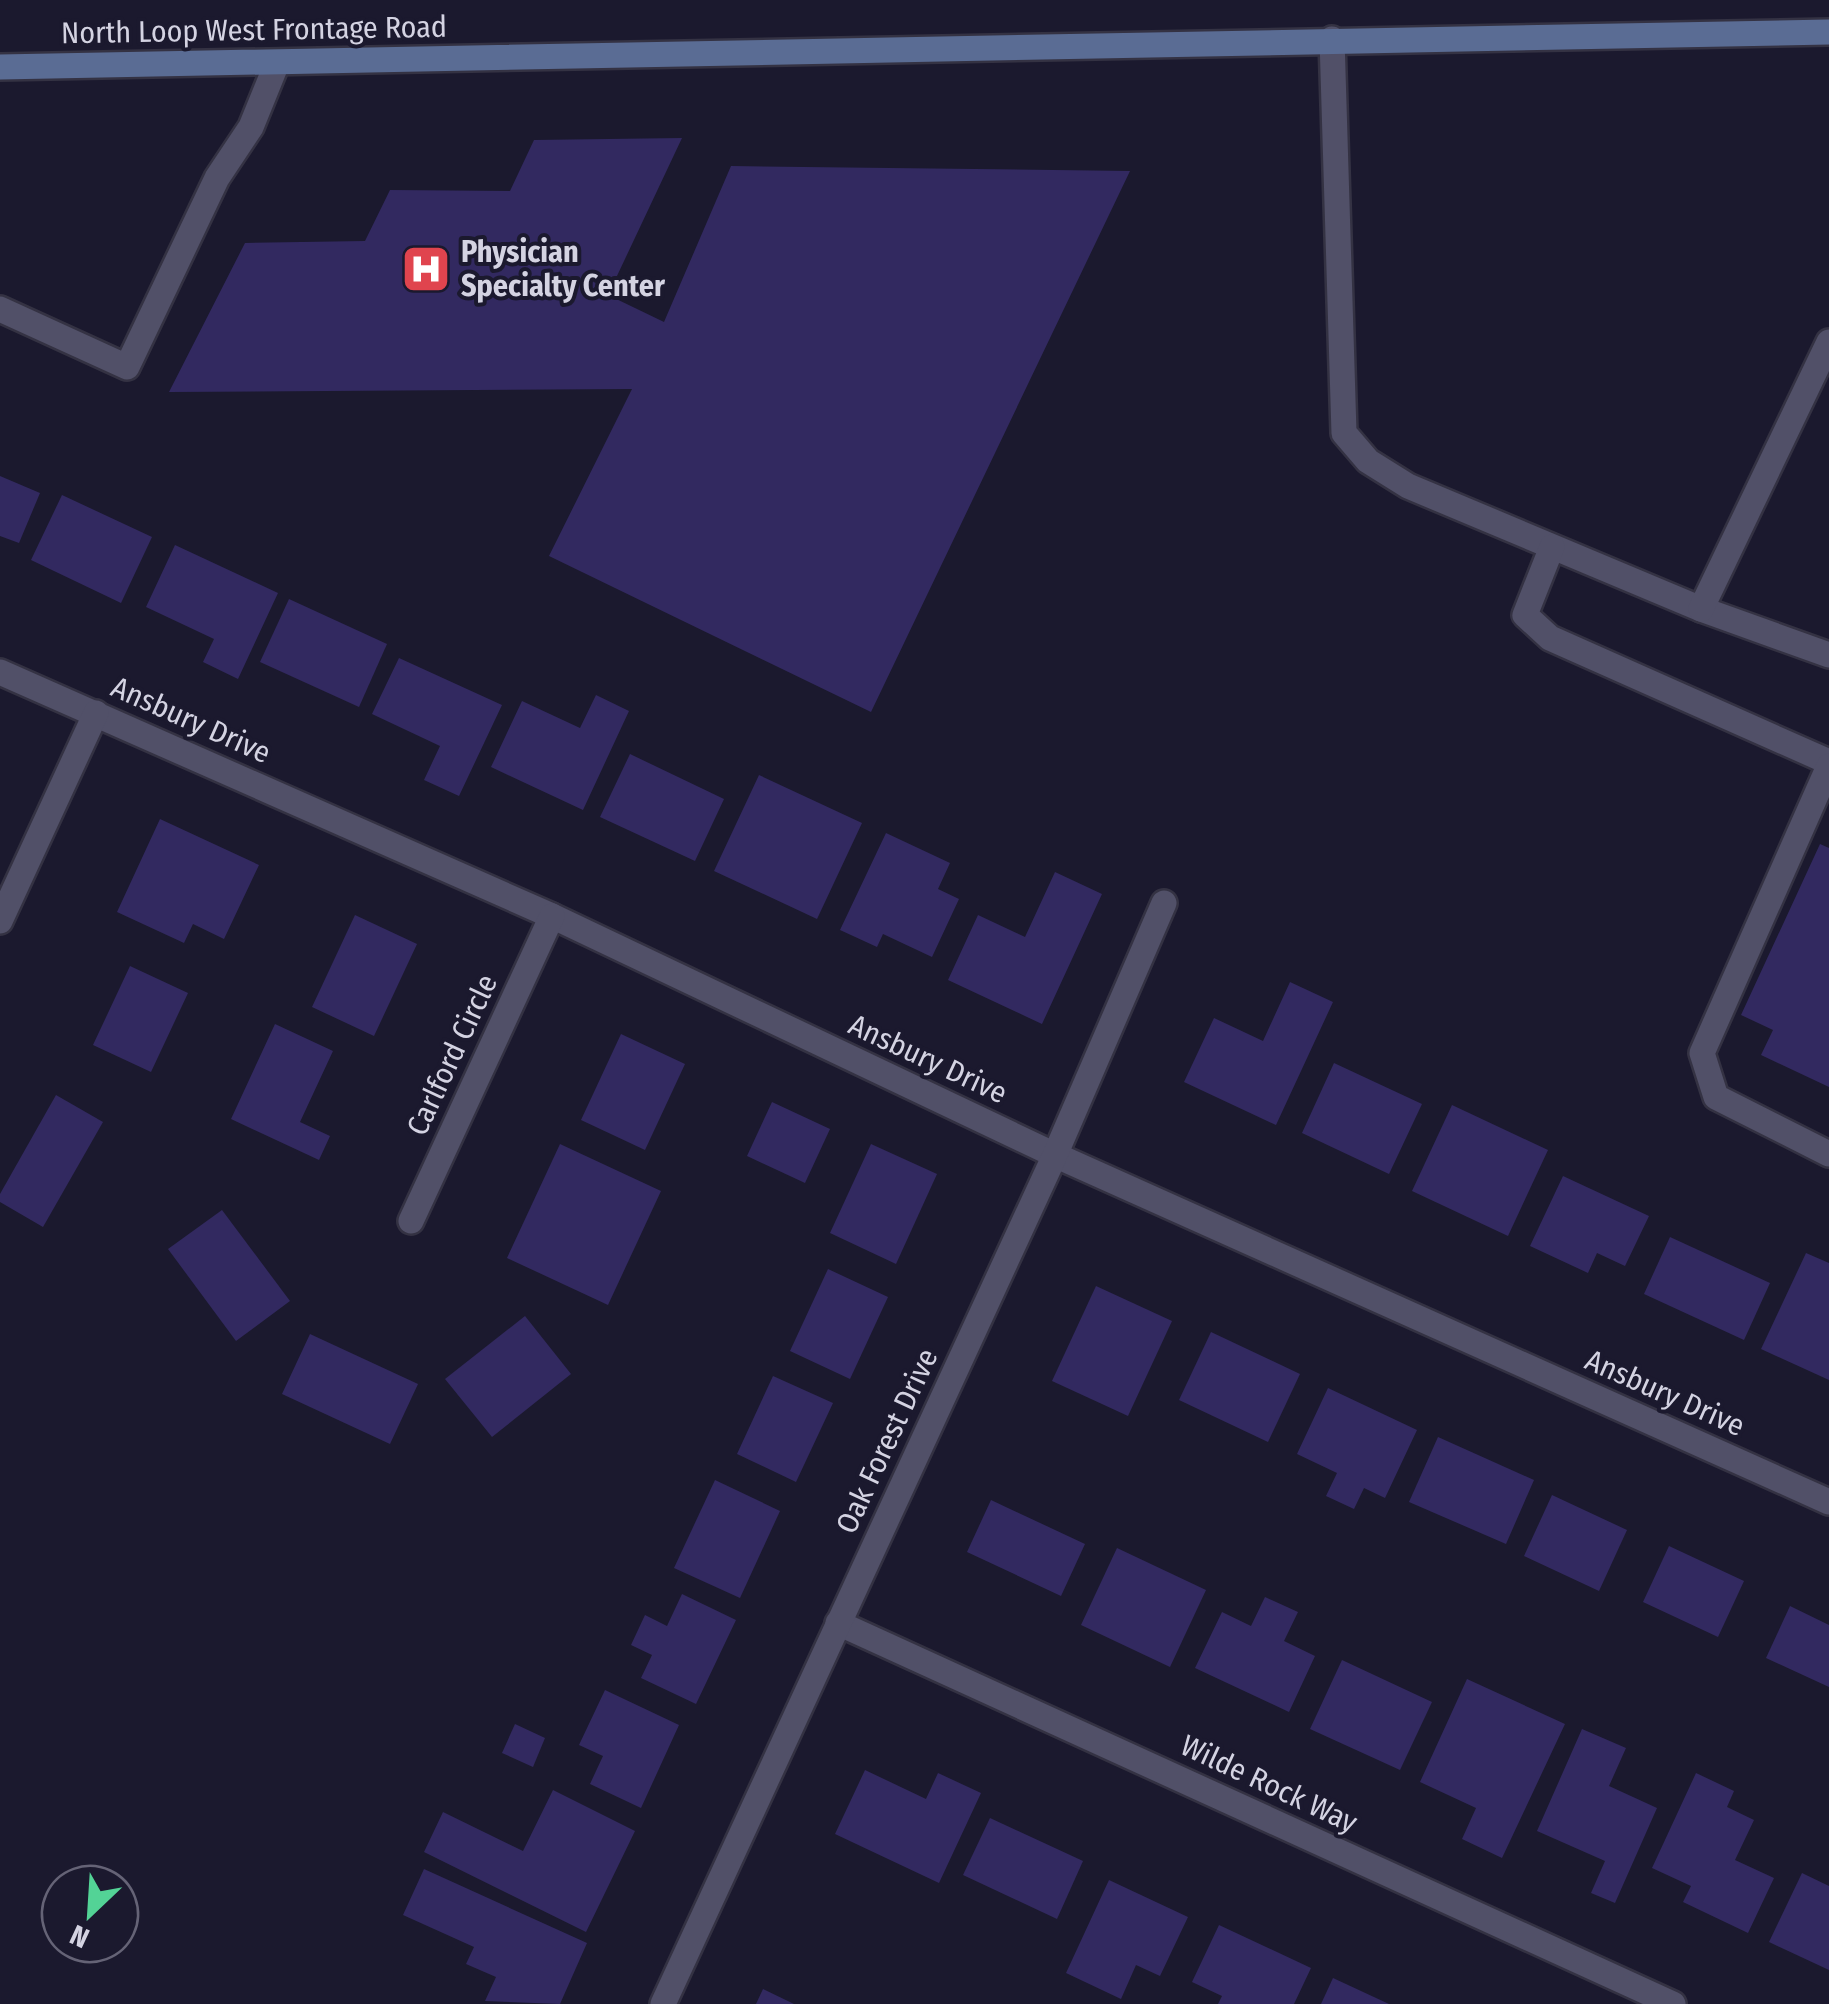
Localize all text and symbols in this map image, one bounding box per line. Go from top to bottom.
street label: North Loop West Frontage Road [61,9,447,51]
place label: Physician Specialty Center [461,234,666,304]
hospital icon: Physician Specialty Center [400,243,452,295]
street label: Ansbury Drive [106,669,276,771]
street label: Carlford Circle [399,969,505,1141]
street label: Ansbury Drive [843,1007,1013,1111]
street label: Ansbury Drive [1580,1342,1750,1444]
street label: Oak Forest Drive [828,1343,946,1539]
street label: Wilde Rock Way [1175,1727,1363,1841]
north arrow [40,1864,140,1964]
text: N [65,1918,94,1955]

